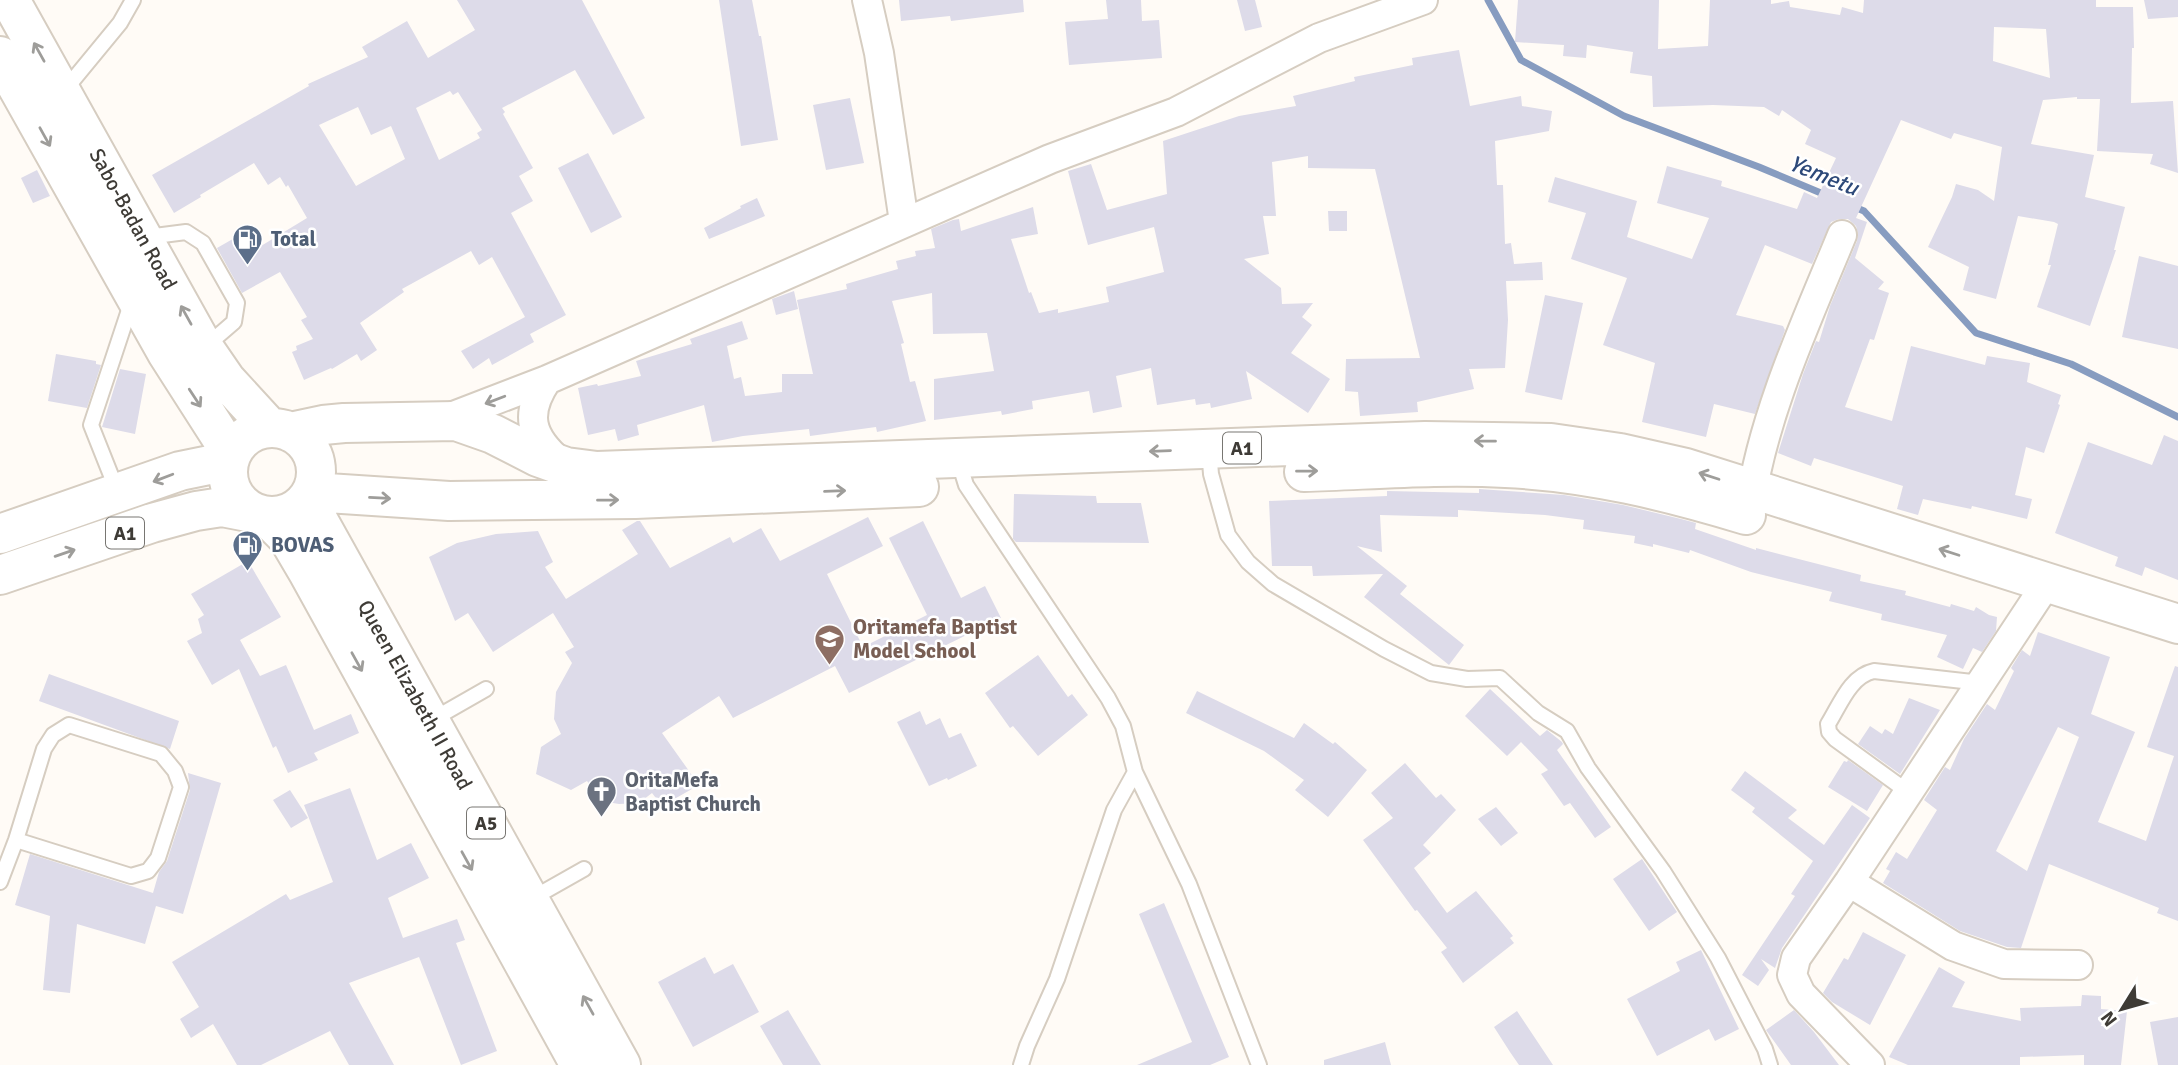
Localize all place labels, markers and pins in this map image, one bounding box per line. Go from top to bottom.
fuel station icon: Total [231,222,265,266]
place label: Total [271,226,316,252]
fuel station icon: BOVAS [231,528,265,572]
place label: BOVAS [271,532,335,558]
place label: Oritamefa Baptist Model School [853,614,1017,664]
school or university icon: Oritamefa Baptist Model School [813,622,847,666]
place label: OritaMefa Baptist Church [625,767,761,817]
church icon: OritaMefa Baptist Church [585,775,619,819]

